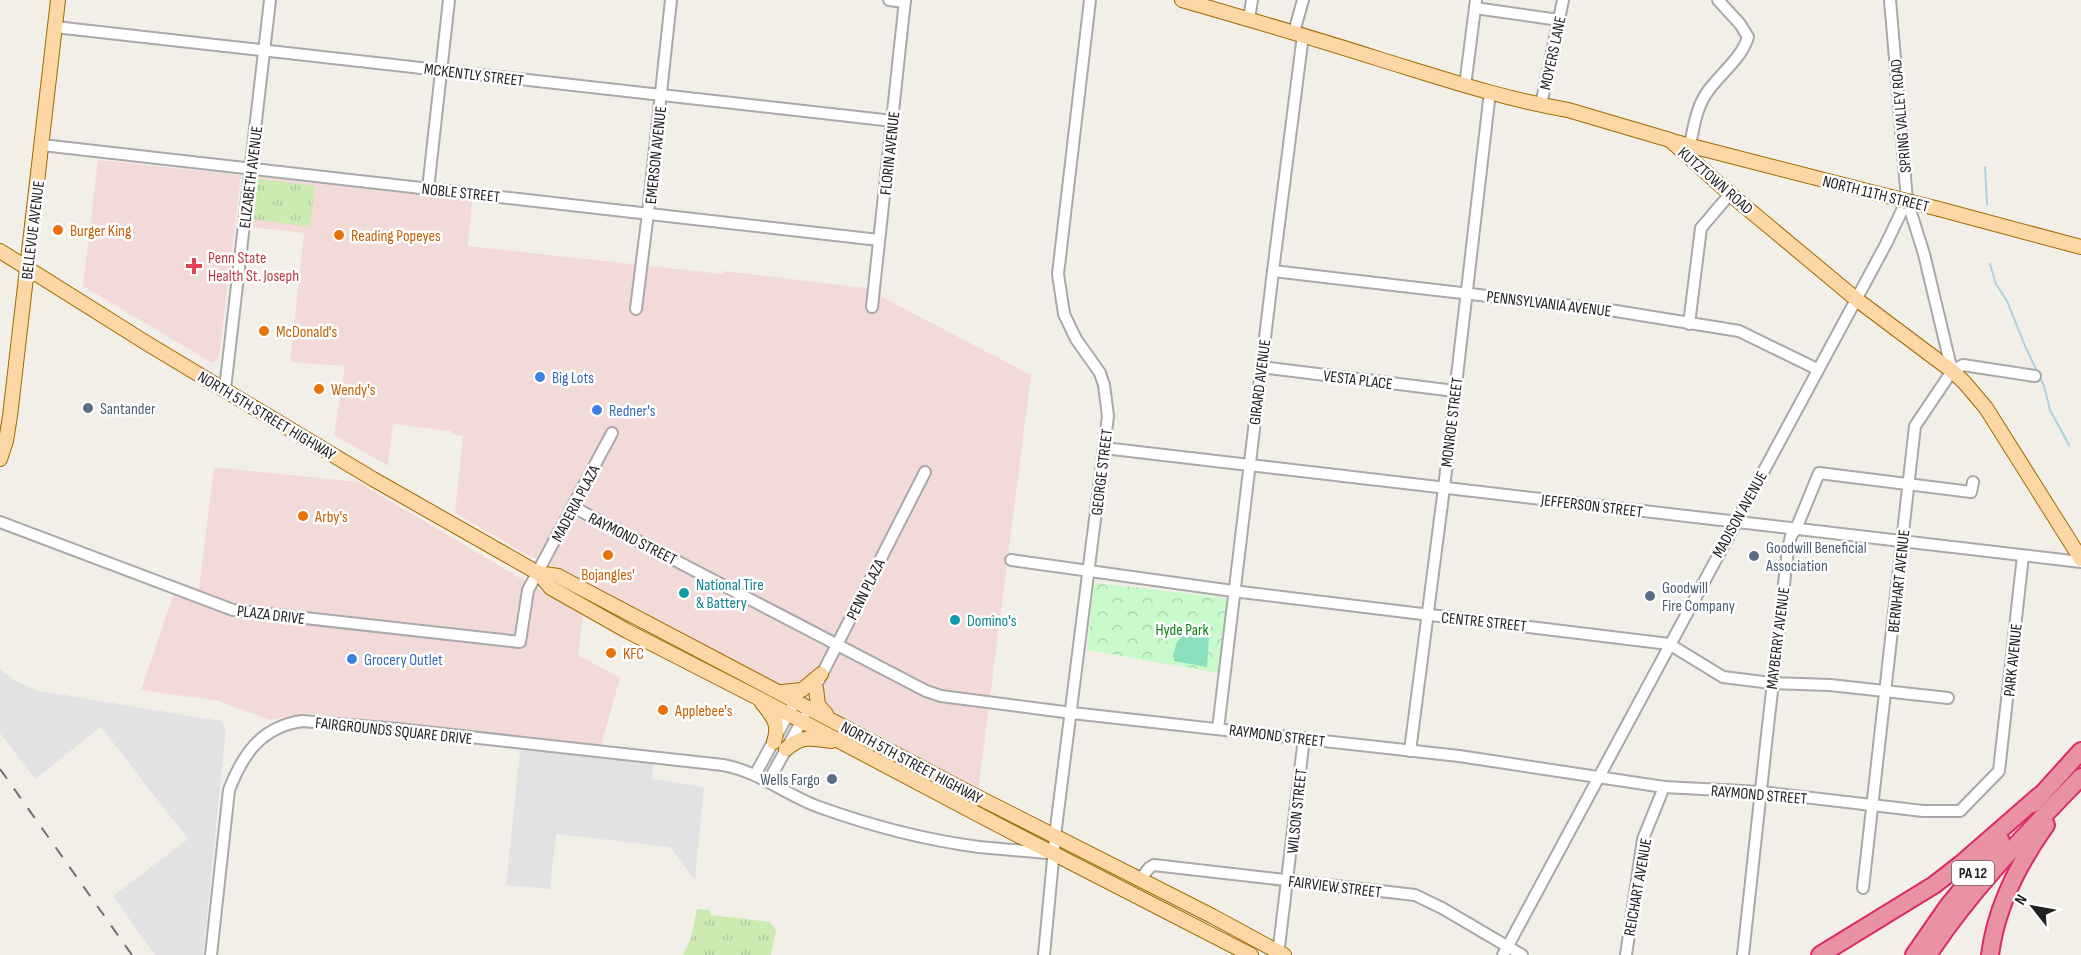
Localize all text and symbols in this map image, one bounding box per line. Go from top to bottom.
street label: MOYERS LANE [1536,15,1571,92]
street label: SPRING VALLEY ROAD [1887,58,1916,173]
street label: MCKENTLY STREET [423,60,525,91]
street label: EMERSON AVENUE [642,105,671,205]
street label: FLORIN AVENUE [877,110,904,196]
street label: ELIZABETH AVENUE [236,125,267,229]
street label: KUTZTOWN ROAD [1674,143,1757,219]
street label: NORTH 11TH STREET [1820,172,1931,217]
street label: BELLEVUE AVENUE [18,180,49,281]
street label: NOBLE STREET [421,180,501,207]
place label: Burger King [70,222,131,241]
marker: Burger King [51,223,65,237]
place label: Reading Popeyes [351,227,441,246]
marker: Reading Popeyes [332,228,346,242]
place label: Penn State Health St. Joseph [208,249,299,286]
marker: Penn State Health St. Joseph [185,257,203,275]
street label: PENNSYLVANIA AVENUE [1485,287,1612,322]
place label: McDonald's [276,323,338,342]
marker: McDonald's [257,324,271,338]
street label: GIRARD AVENUE [1246,338,1275,426]
street label: VESTA PLACE [1322,367,1394,394]
street label: NORTH 5TH STREET HIGHWAY [194,368,339,465]
place label: Big Lots [552,369,594,388]
marker: Big Lots [533,370,547,384]
street label: MONROE STREET [1438,376,1467,468]
place label: Wendy's [331,381,376,400]
marker: Wendy's [312,382,326,396]
place label: Santander [100,400,156,419]
marker: Santander [81,401,95,415]
place label: Redner's [609,402,656,421]
marker: Redner's [590,403,604,417]
street label: GEORGE STREET [1088,427,1117,517]
street label: MADERIA PLAZA [548,462,605,545]
street label: MADISON AVENUE [1709,468,1772,561]
street label: JEFFERSON STREET [1539,491,1644,522]
place label: Arby's [314,508,348,527]
marker: Arby's [296,509,310,523]
street label: RAYMOND STREET [585,509,680,570]
street label: BERNHART AVENUE [1885,529,1914,634]
place label: Goodwill Beneficial Association [1765,539,1867,576]
marker: Bojangles' [601,548,615,562]
marker: Goodwill Beneficial Association [1747,549,1761,563]
street label: PENN PLAZA [843,556,890,623]
place label: Bojangles' [581,566,635,585]
place label: National Tire & Battery [696,576,764,613]
place label: Goodwill Fire Company [1662,579,1735,616]
marker: National Tire & Battery [677,586,691,600]
street label: MAYBERRY AVENUE [1763,586,1794,690]
marker: Goodwill Fire Company [1643,589,1657,603]
street label: PLAZA DRIVE [236,602,306,629]
street label: CENTRE STREET [1440,609,1528,636]
place label: Domino's [967,612,1017,631]
marker: Domino's [948,613,962,627]
park label: Hyde Park [1155,621,1209,640]
street label: PARK AVENUE [2000,623,2027,698]
place label: KFC [623,645,644,664]
marker: KFC [604,646,618,660]
place label: Grocery Outlet [364,651,443,670]
marker: Grocery Outlet [345,652,359,666]
place label: Applebee's [674,702,733,721]
marker: Applebee's [656,703,670,717]
street label: FAIRGROUNDS SQUARE DRIVE [314,714,473,749]
street label: NORTH 5TH STREET HIGHWAY [837,718,985,809]
street label: RAYMOND STREET [1228,721,1326,752]
street label: WILSON STREET [1284,767,1311,855]
place label: Wells Fargo [760,771,820,790]
marker: Wells Fargo [825,772,839,786]
street label: RAYMOND STREET [1710,782,1808,809]
street label: REICHART AVENUE [1621,837,1656,938]
road number: PA 12 [1952,861,1994,885]
street label: FAIRVIEW STREET [1287,872,1383,903]
north arrow [2003,877,2063,937]
text: N [2011,891,2032,909]

